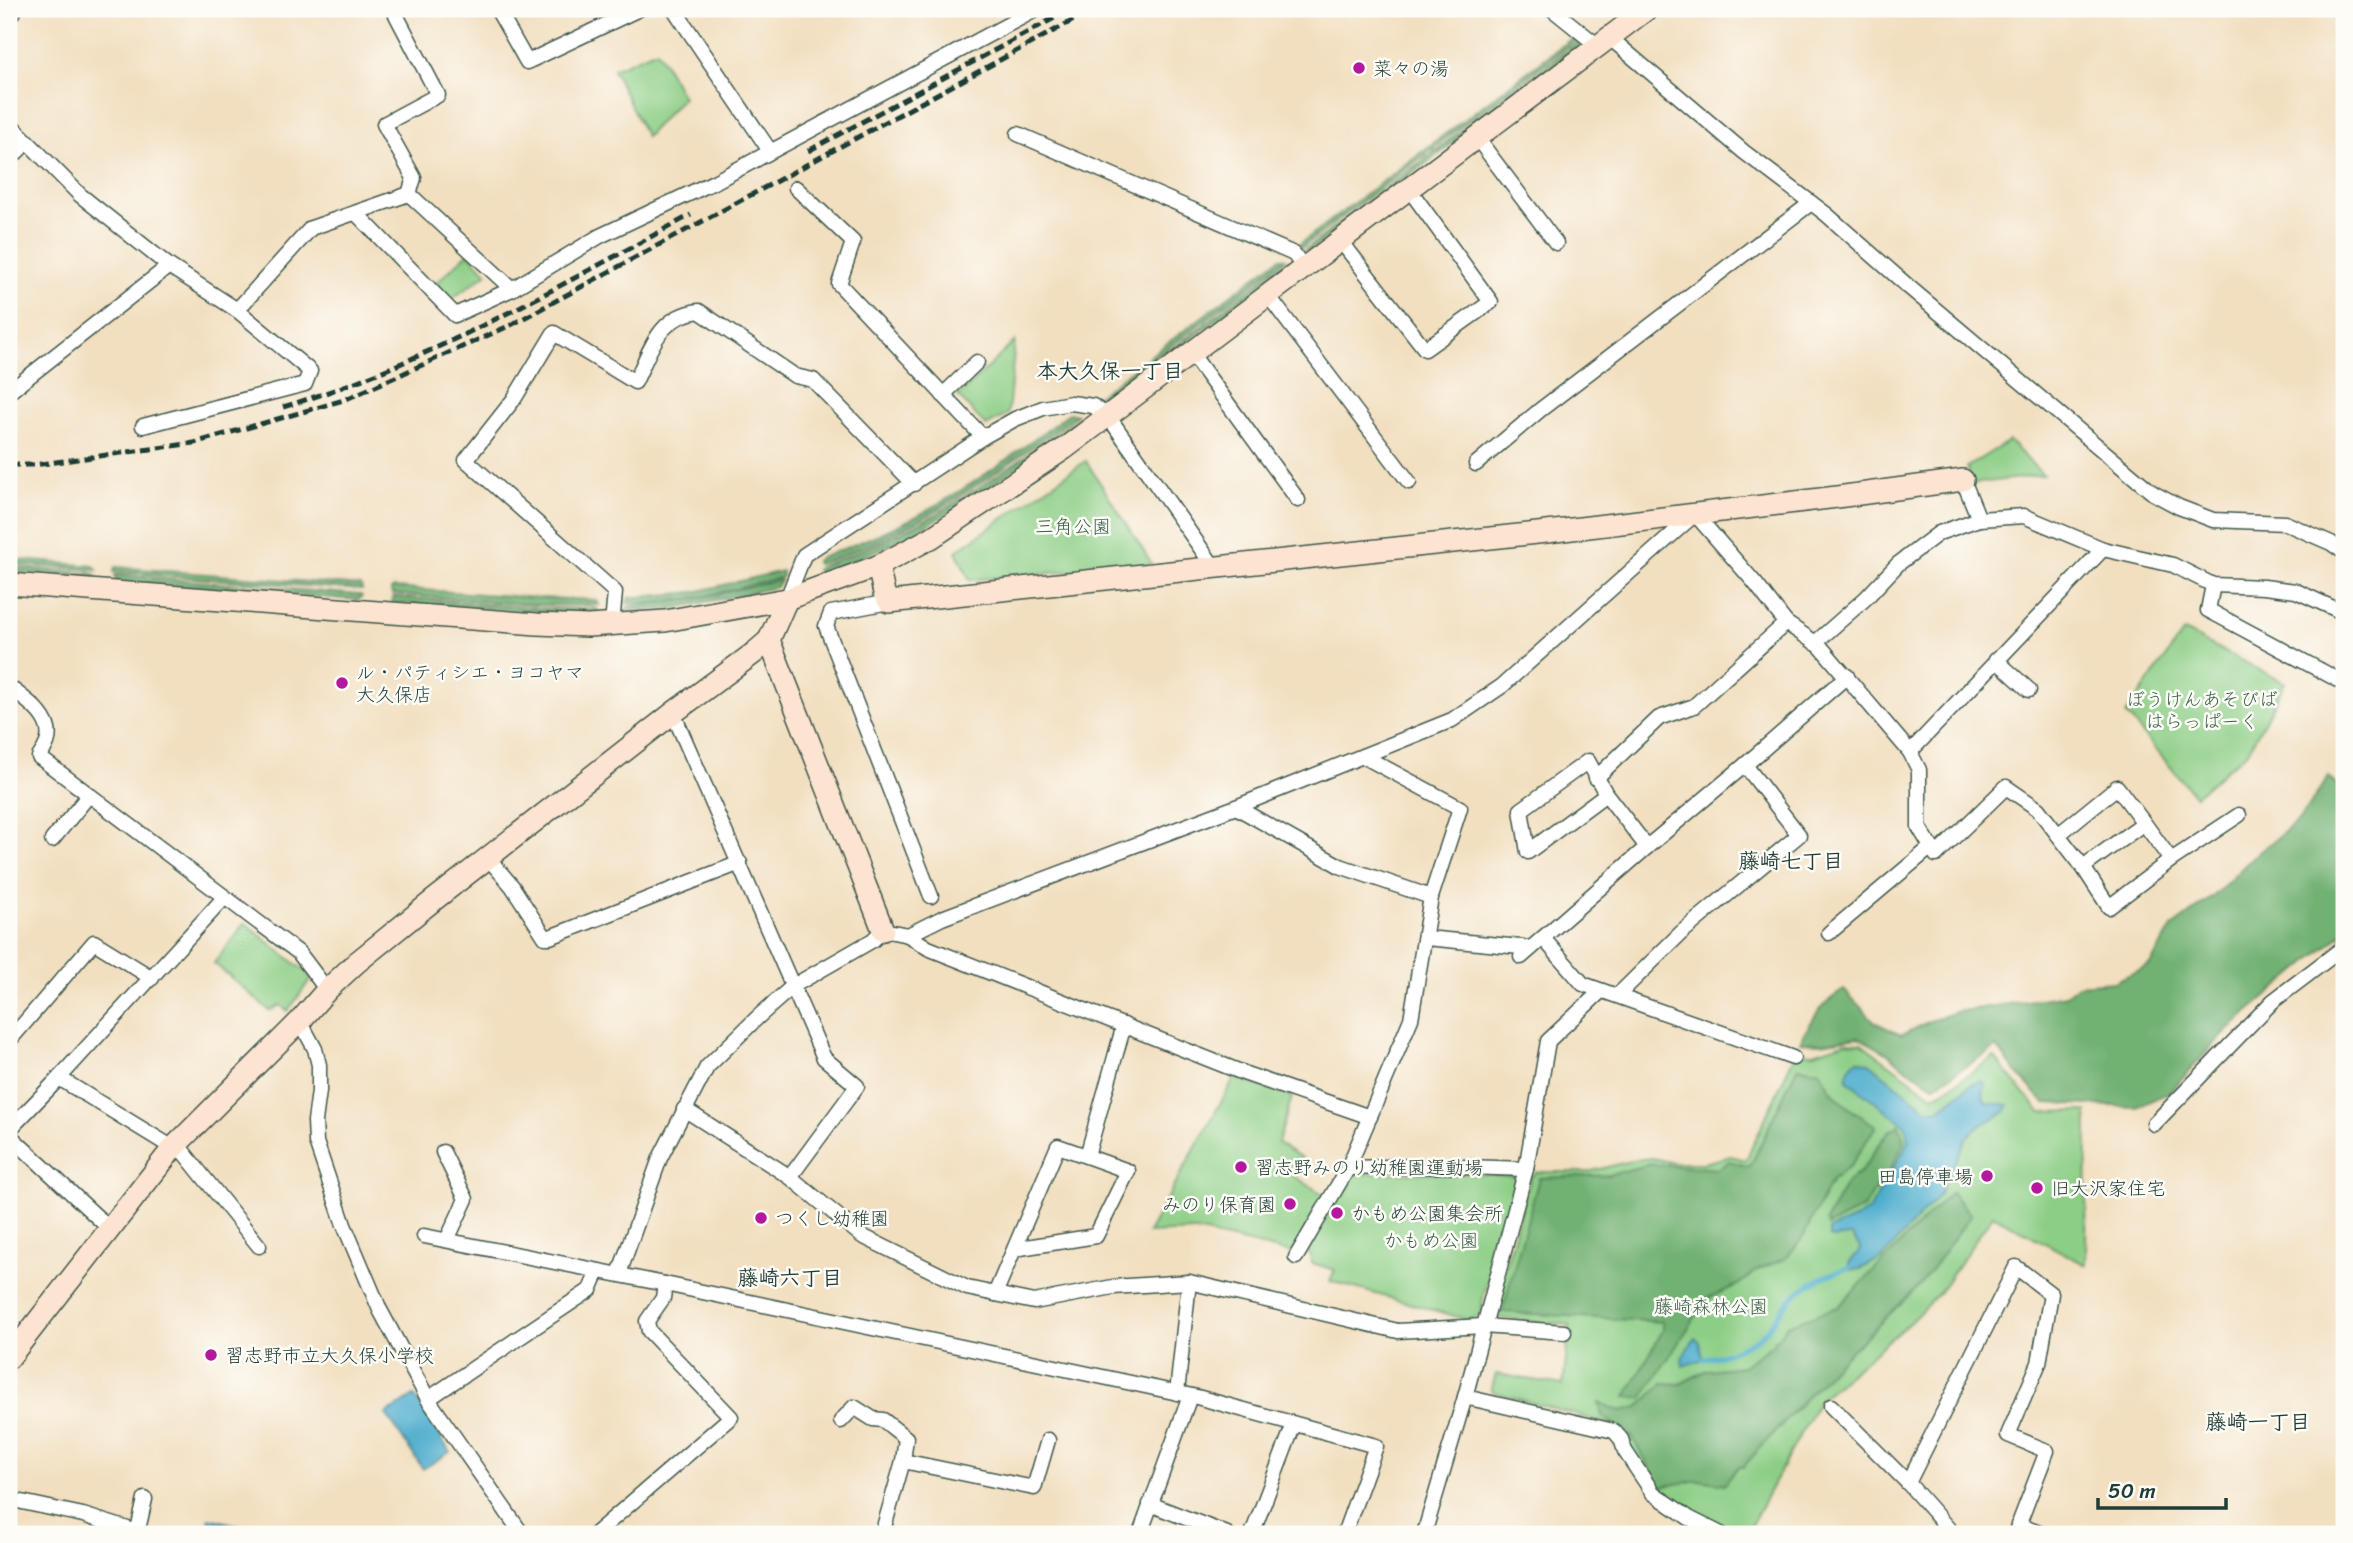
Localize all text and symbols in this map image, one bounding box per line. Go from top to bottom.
place label: 菜々の湯 [1373,52,1449,85]
marker: 菜々の湯 [1351,60,1367,76]
district label: 本大久保一丁目 [1037,352,1184,390]
park label: 三角公園 [1035,510,1111,543]
place label: ル・パティシエ・ヨコヤマ 大久保店 [356,656,584,711]
marker: ル・パティシエ・ヨコヤマ 大久保店 [334,675,350,691]
park label: ぼうけんあそびば はらっぱーく [2126,683,2278,738]
district label: 藤崎七丁目 [1739,842,1844,880]
place label: 習志野みのり幼稚園運動場 [1255,1151,1483,1184]
marker: 習志野みのり幼稚園運動場 [1233,1159,1249,1175]
place label: 田島停車場 [1878,1160,1973,1193]
marker: 田島停車場 [1979,1168,1995,1184]
place label: 旧大沢家住宅 [2051,1172,2165,1205]
marker: 旧大沢家住宅 [2029,1180,2045,1196]
place label: みのり保育園 [1162,1188,1276,1221]
marker: みのり保育園 [1282,1196,1298,1212]
place label: かもめ公園集会所 [1351,1197,1503,1230]
place label: つくし幼稚園 [775,1202,889,1235]
marker: かもめ公園集会所 [1329,1205,1345,1221]
marker: つくし幼稚園 [753,1210,769,1226]
park label: かもめ公園 [1383,1224,1479,1257]
district label: 藤崎六丁目 [738,1259,843,1297]
park label: 藤崎森林公園 [1654,1290,1768,1323]
place label: 習志野市立大久保小学校 [225,1339,434,1372]
marker: 習志野市立大久保小学校 [203,1347,219,1363]
district label: 藤崎一丁目 [2206,1403,2311,1441]
scale bar [2098,1466,2225,1510]
text: 50 m [2108,1472,2156,1510]

